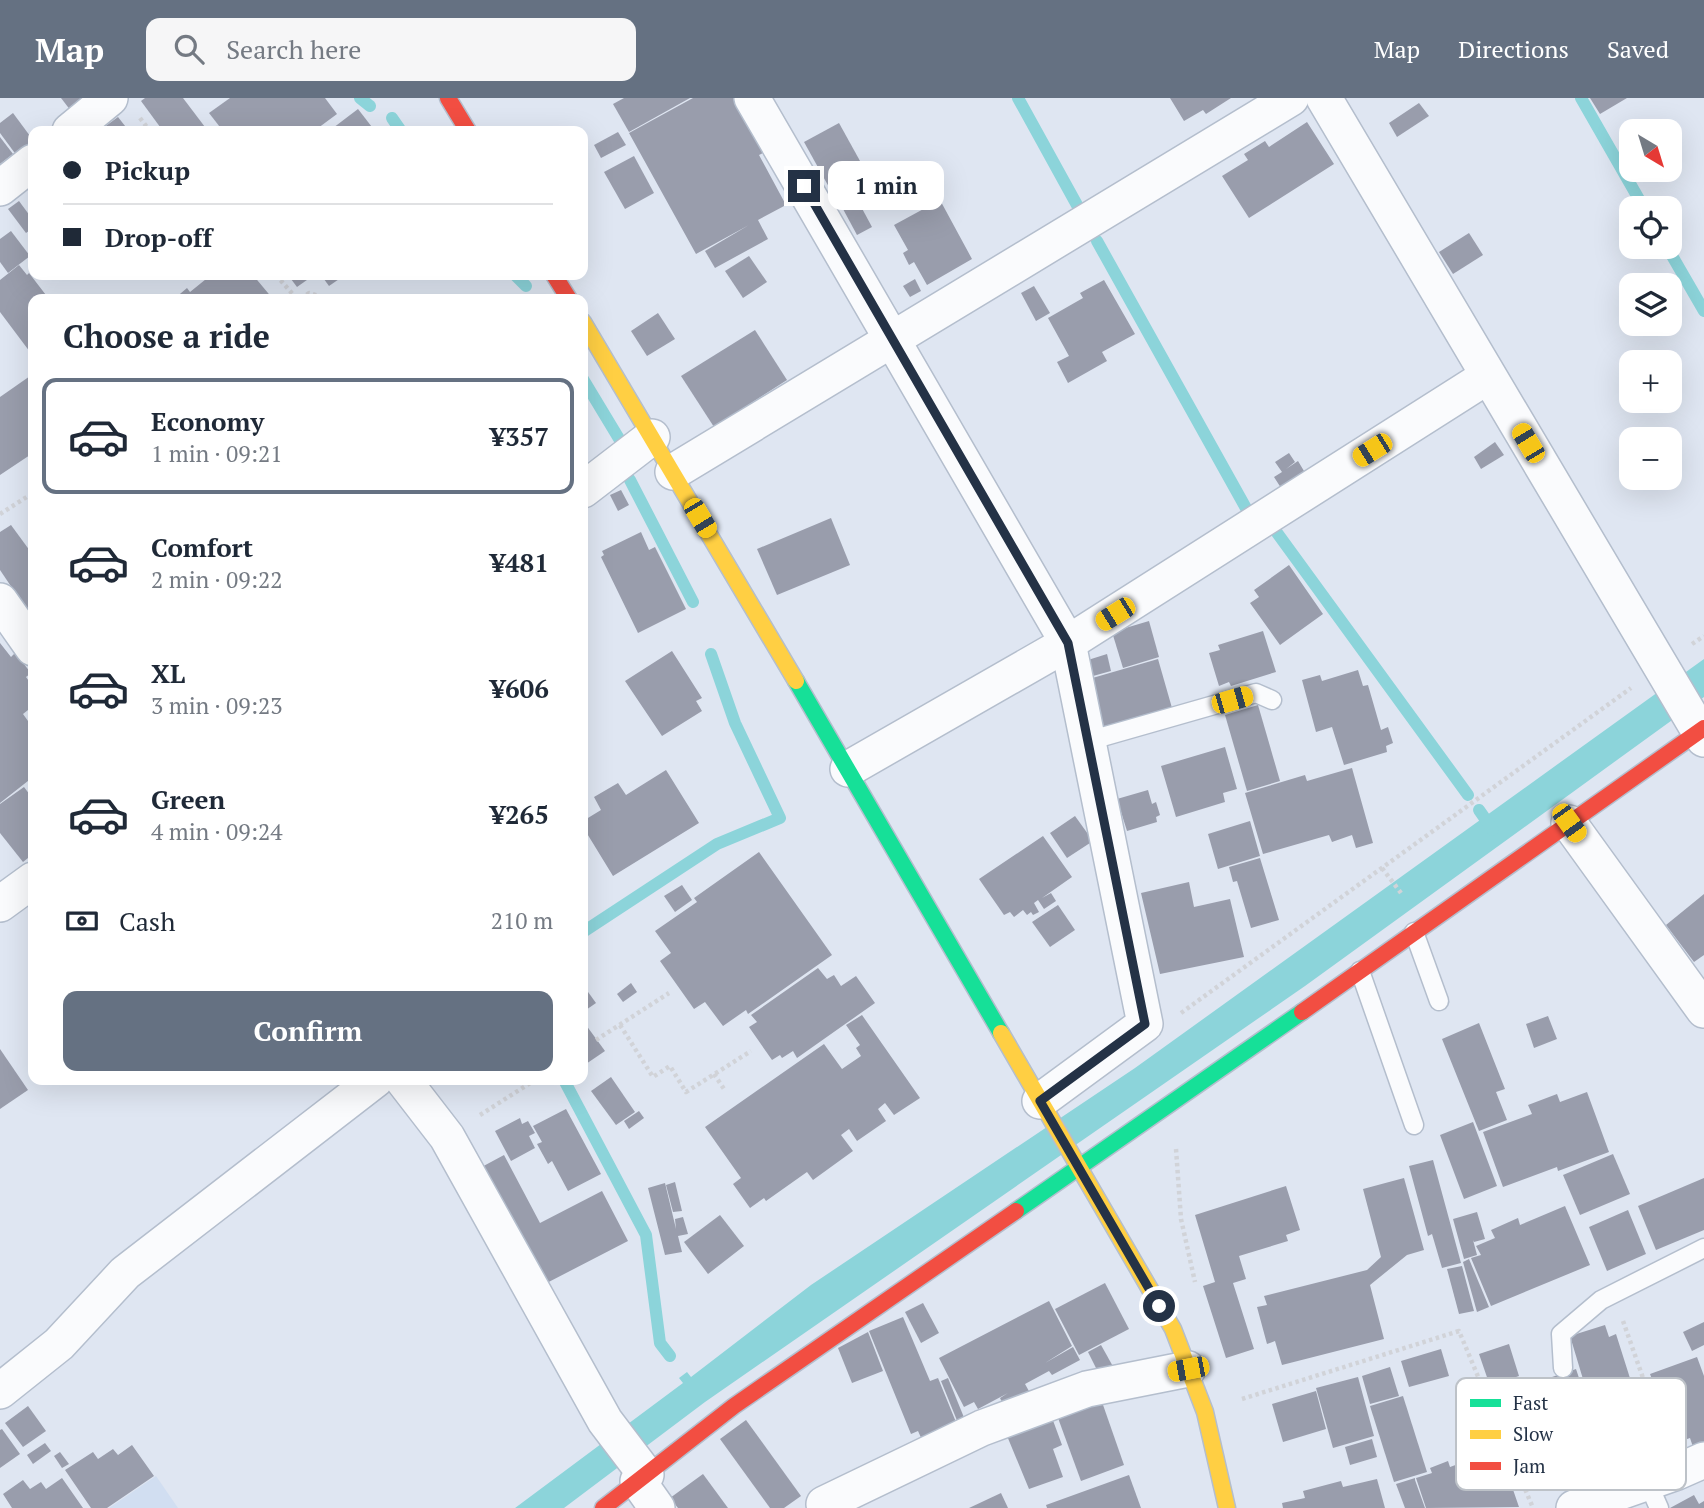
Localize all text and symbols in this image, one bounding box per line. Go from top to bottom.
search box [146,18,636,81]
text: Map [35,28,104,71]
icon: search [170,30,208,68]
text: Search here [226,32,361,66]
text: Map [1374,33,1420,65]
text: Directions [1458,33,1569,65]
text: Saved [1607,33,1669,65]
north arrow [1619,119,1682,182]
map controls [1619,119,1682,490]
text: Pickup [105,153,190,187]
callout: 1 min [828,162,944,210]
route end [788,170,820,202]
text: 1 min [855,170,917,201]
button: locate [1619,196,1682,259]
text: Drop-off [105,220,212,254]
button: layers [1619,273,1682,336]
text: Choose a ride [63,315,270,357]
button: + [1619,350,1682,413]
text: Economy [151,404,264,438]
icon: car [67,405,130,468]
text: ¥357 [490,419,549,453]
car [1509,420,1548,466]
button: − [1619,427,1682,490]
car [1349,430,1396,470]
text: 1 min · 09:21 [151,438,283,469]
car [681,495,720,541]
text: Comfort [151,530,253,564]
icon: car [67,531,130,594]
text: ¥481 [490,545,549,579]
text: 2 min · 09:22 [151,564,283,595]
car [1092,594,1139,634]
text: XL [151,656,185,690]
icon: car [67,657,130,720]
text: ¥606 [490,671,549,705]
car [1209,684,1256,716]
text: 3 min · 09:23 [151,690,283,721]
text: Green [151,782,225,816]
icon: car [67,783,130,846]
text: ¥265 [490,797,549,831]
car [1549,800,1590,846]
text: 4 min · 09:24 [151,816,283,847]
icon: cash [63,902,101,940]
text: Cash [119,904,175,938]
text: 210 m [491,905,553,936]
button: Confirm [63,991,553,1071]
route start [1143,1290,1175,1322]
car [1166,1355,1211,1383]
legend [1456,1378,1686,1490]
text: Fast [1513,1390,1548,1415]
text: Slow [1513,1421,1554,1446]
text: Jam [1513,1453,1546,1478]

